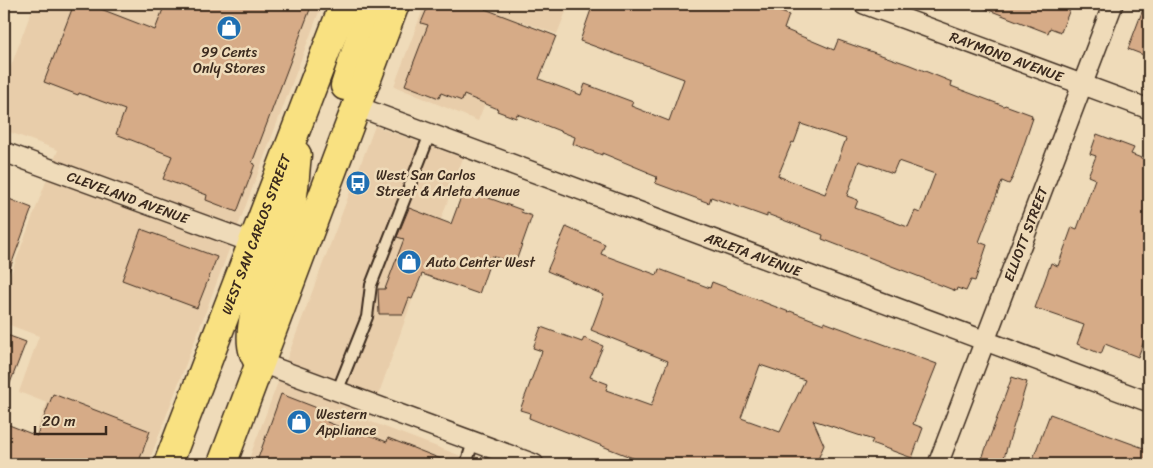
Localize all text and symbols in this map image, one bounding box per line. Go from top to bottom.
shop icon: 99 Cents Only Stores [216,15,242,41]
street label: RAYMOND AVENUE [946,25,1068,90]
place label: 99 Cents Only Stores [193,40,265,81]
street label: WEST SAN CARLOS STREET [214,149,299,318]
place label: West San Carlos Street & Arleta Avenue [376,163,520,204]
street label: CLEVELAND AVENUE [63,164,194,232]
bus stop icon: West San Carlos Street & Arleta Avenue [345,170,371,196]
street label: ELLIOTT STREET [997,182,1056,285]
street label: ARLETA AVENUE [700,225,806,285]
shop icon: Auto Center West [396,249,422,275]
place label: Auto Center West [425,250,536,275]
place label: Western Appliance [315,402,376,443]
scale bar [35,403,106,435]
text: 20 m [42,408,76,434]
shop icon: Western Appliance [286,409,312,435]

